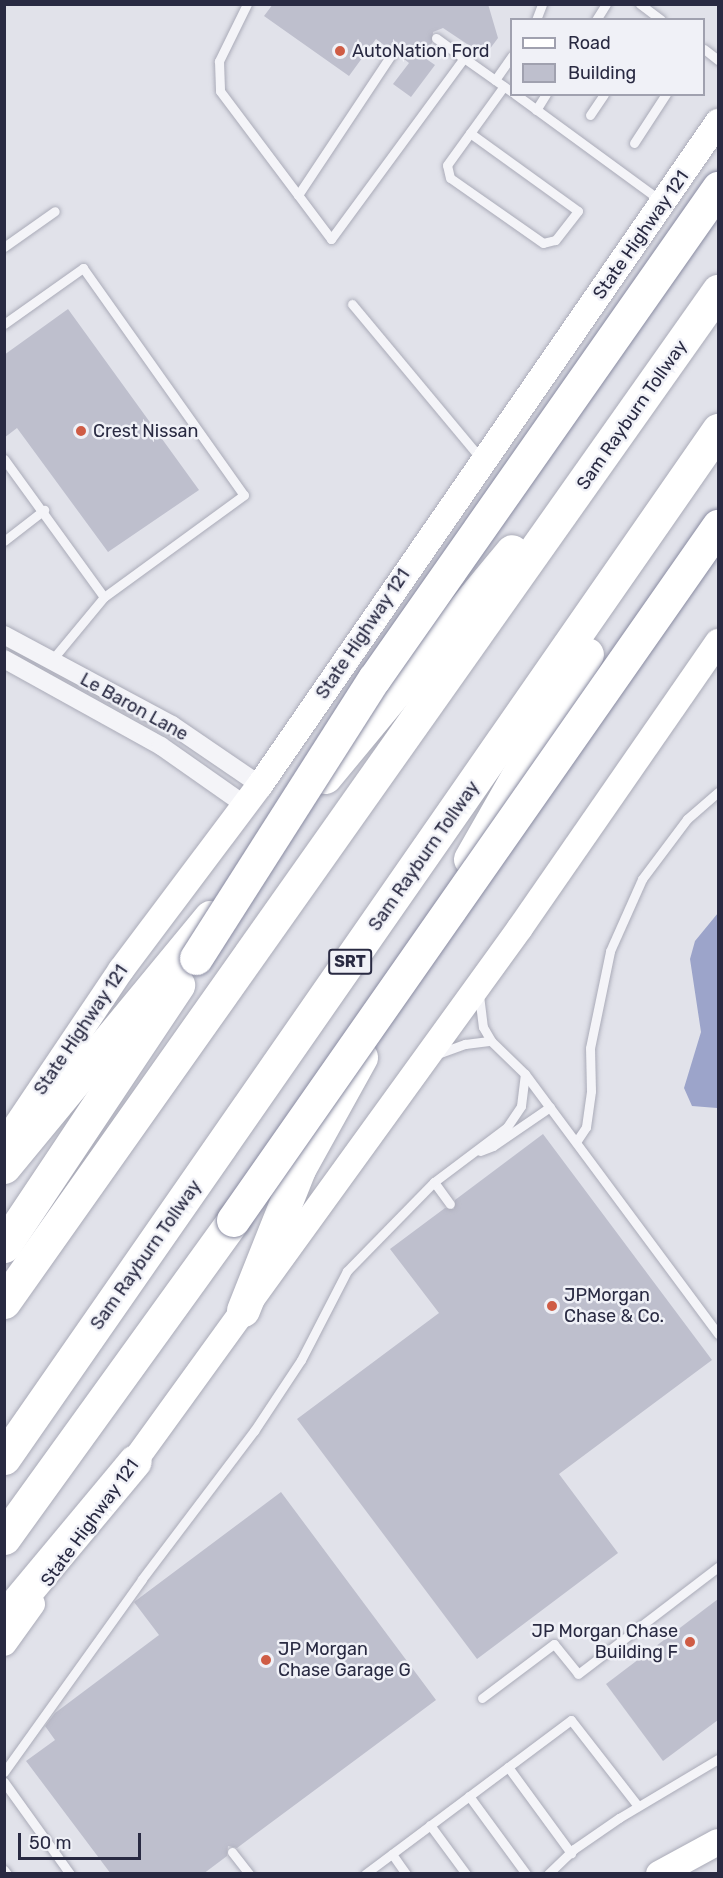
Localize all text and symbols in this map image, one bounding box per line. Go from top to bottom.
legend [510,18,705,96]
text: Road [568,32,611,54]
place label: AutoNation Ford [352,40,490,62]
marker: AutoNation Ford [333,44,347,58]
text: Building [568,62,636,84]
street label: State Highway 121 [588,166,694,304]
street label: Sam Rayburn Tollway [572,336,692,494]
place label: Crest Nissan [93,420,198,442]
marker: Crest Nissan [74,424,88,438]
street label: State Highway 121 [311,565,415,703]
street label: Le Baron Lane [76,669,192,745]
street label: Sam Rayburn Tollway [364,777,484,935]
road number: SRT [328,949,372,975]
street label: State Highway 121 [29,961,133,1099]
street label: Sam Rayburn Tollway [86,1176,206,1334]
place label: JPMorgan Chase & Co. [564,1285,664,1328]
marker: JPMorgan Chase & Co. [545,1299,559,1313]
street label: State Highway 121 [36,1455,144,1591]
place label: JP Morgan Chase Building F [531,1621,678,1664]
marker: JP Morgan Chase Building F [683,1635,697,1649]
place label: JP Morgan Chase Garage G [278,1639,411,1682]
marker: JP Morgan Chase Garage G [259,1653,273,1667]
scale bar [21,1821,144,1859]
text: 50 m [29,1832,72,1854]

